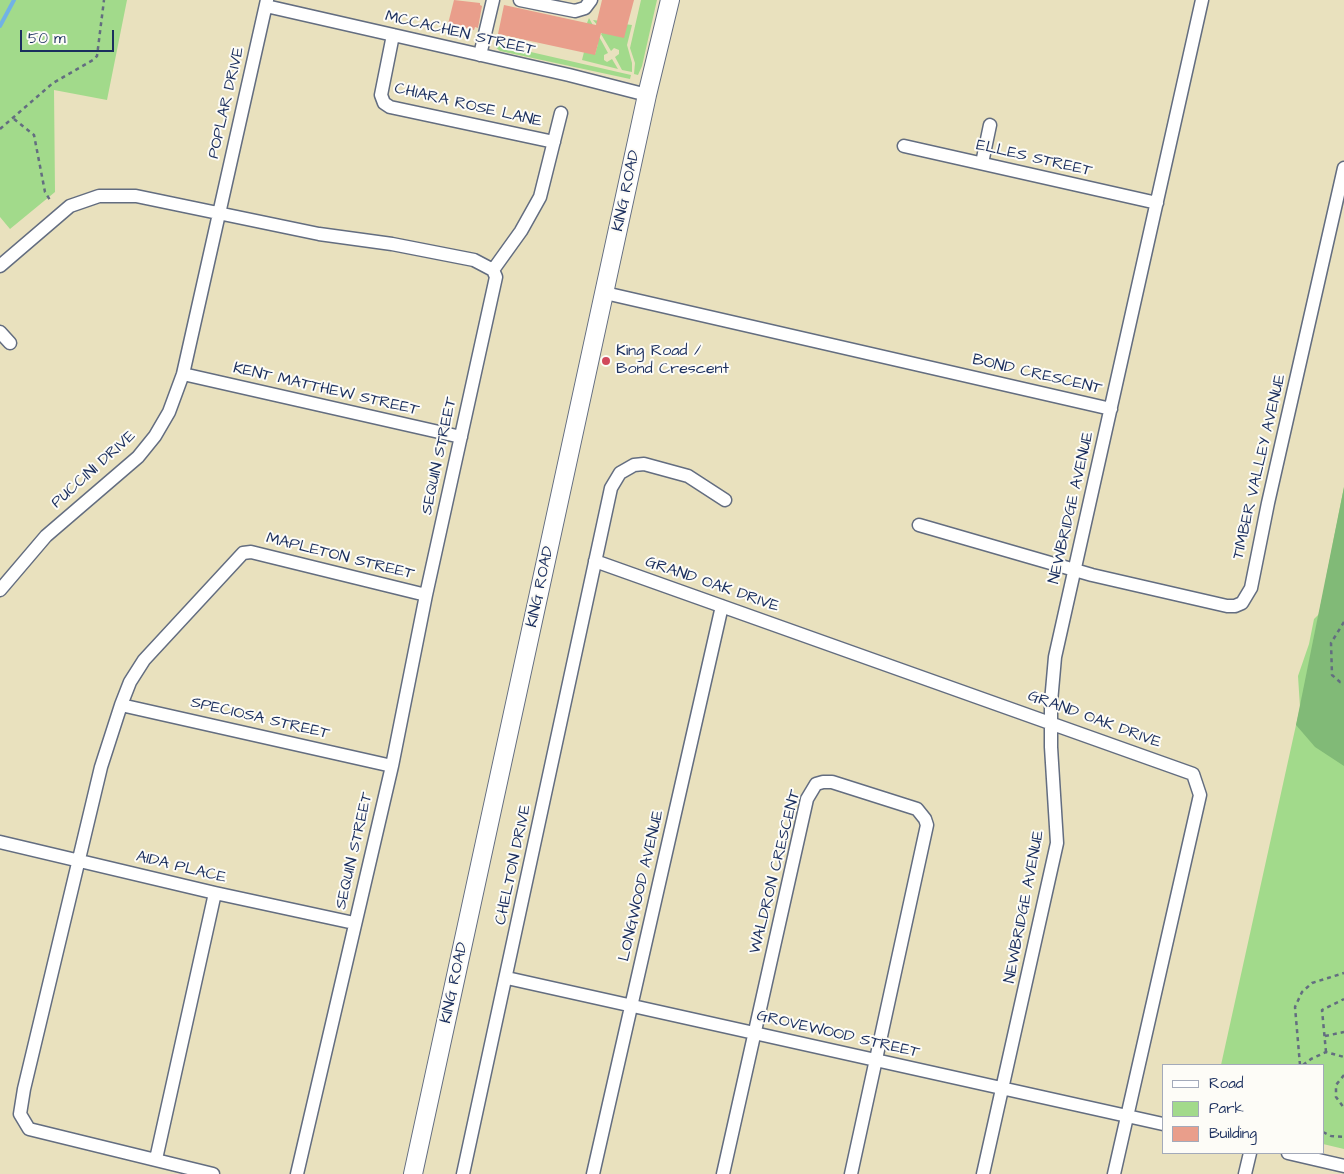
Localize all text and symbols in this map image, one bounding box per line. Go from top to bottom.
street label: MCCACHEN STREET [383,7,537,61]
scale bar [22,20,116,52]
text: 50 m [28,28,66,49]
street label: POPLAR DRIVE [205,45,249,161]
street label: CHIARA ROSE LANE [392,80,544,132]
street label: ELLES STREET [974,136,1094,182]
street label: KING ROAD [609,149,645,233]
place label: King Road / Bond Crescent [616,342,729,380]
street label: BOND CRESCENT [970,351,1104,399]
marker: King Road / Bond Crescent [600,355,612,367]
street label: KENT MATTHEW STREET [231,359,421,421]
street label: TIMBER VALLEY AVENUE [1229,373,1291,561]
street label: SEQUIN STREET [418,396,462,516]
street label: PUCCINI DRIVE [48,427,140,513]
street label: NEWBRIDGE AVENUE [1045,430,1099,586]
street label: MAPLETON STREET [264,529,416,585]
street label: KING ROAD [523,545,559,629]
street label: GRAND OAK DRIVE [643,553,781,617]
street label: GRAND OAK DRIVE [1025,687,1163,753]
street label: SPECIOSA STREET [189,694,331,744]
street label: WALDRON CRESCENT [746,788,806,956]
street label: SEQUIN STREET [332,791,378,911]
street label: CHELTON DRIVE [492,803,536,927]
street label: LONGWOOD AVENUE [615,809,669,963]
street label: NEWBRIDGE AVENUE [1001,829,1049,985]
street label: AIDA PLACE [134,848,228,888]
street label: KING ROAD [437,941,473,1025]
street label: GROVEWOOD STREET [755,1007,921,1063]
legend [1162,1064,1324,1154]
text: Road [1209,1073,1243,1094]
text: Park [1209,1098,1244,1119]
text: Building [1209,1123,1257,1144]

